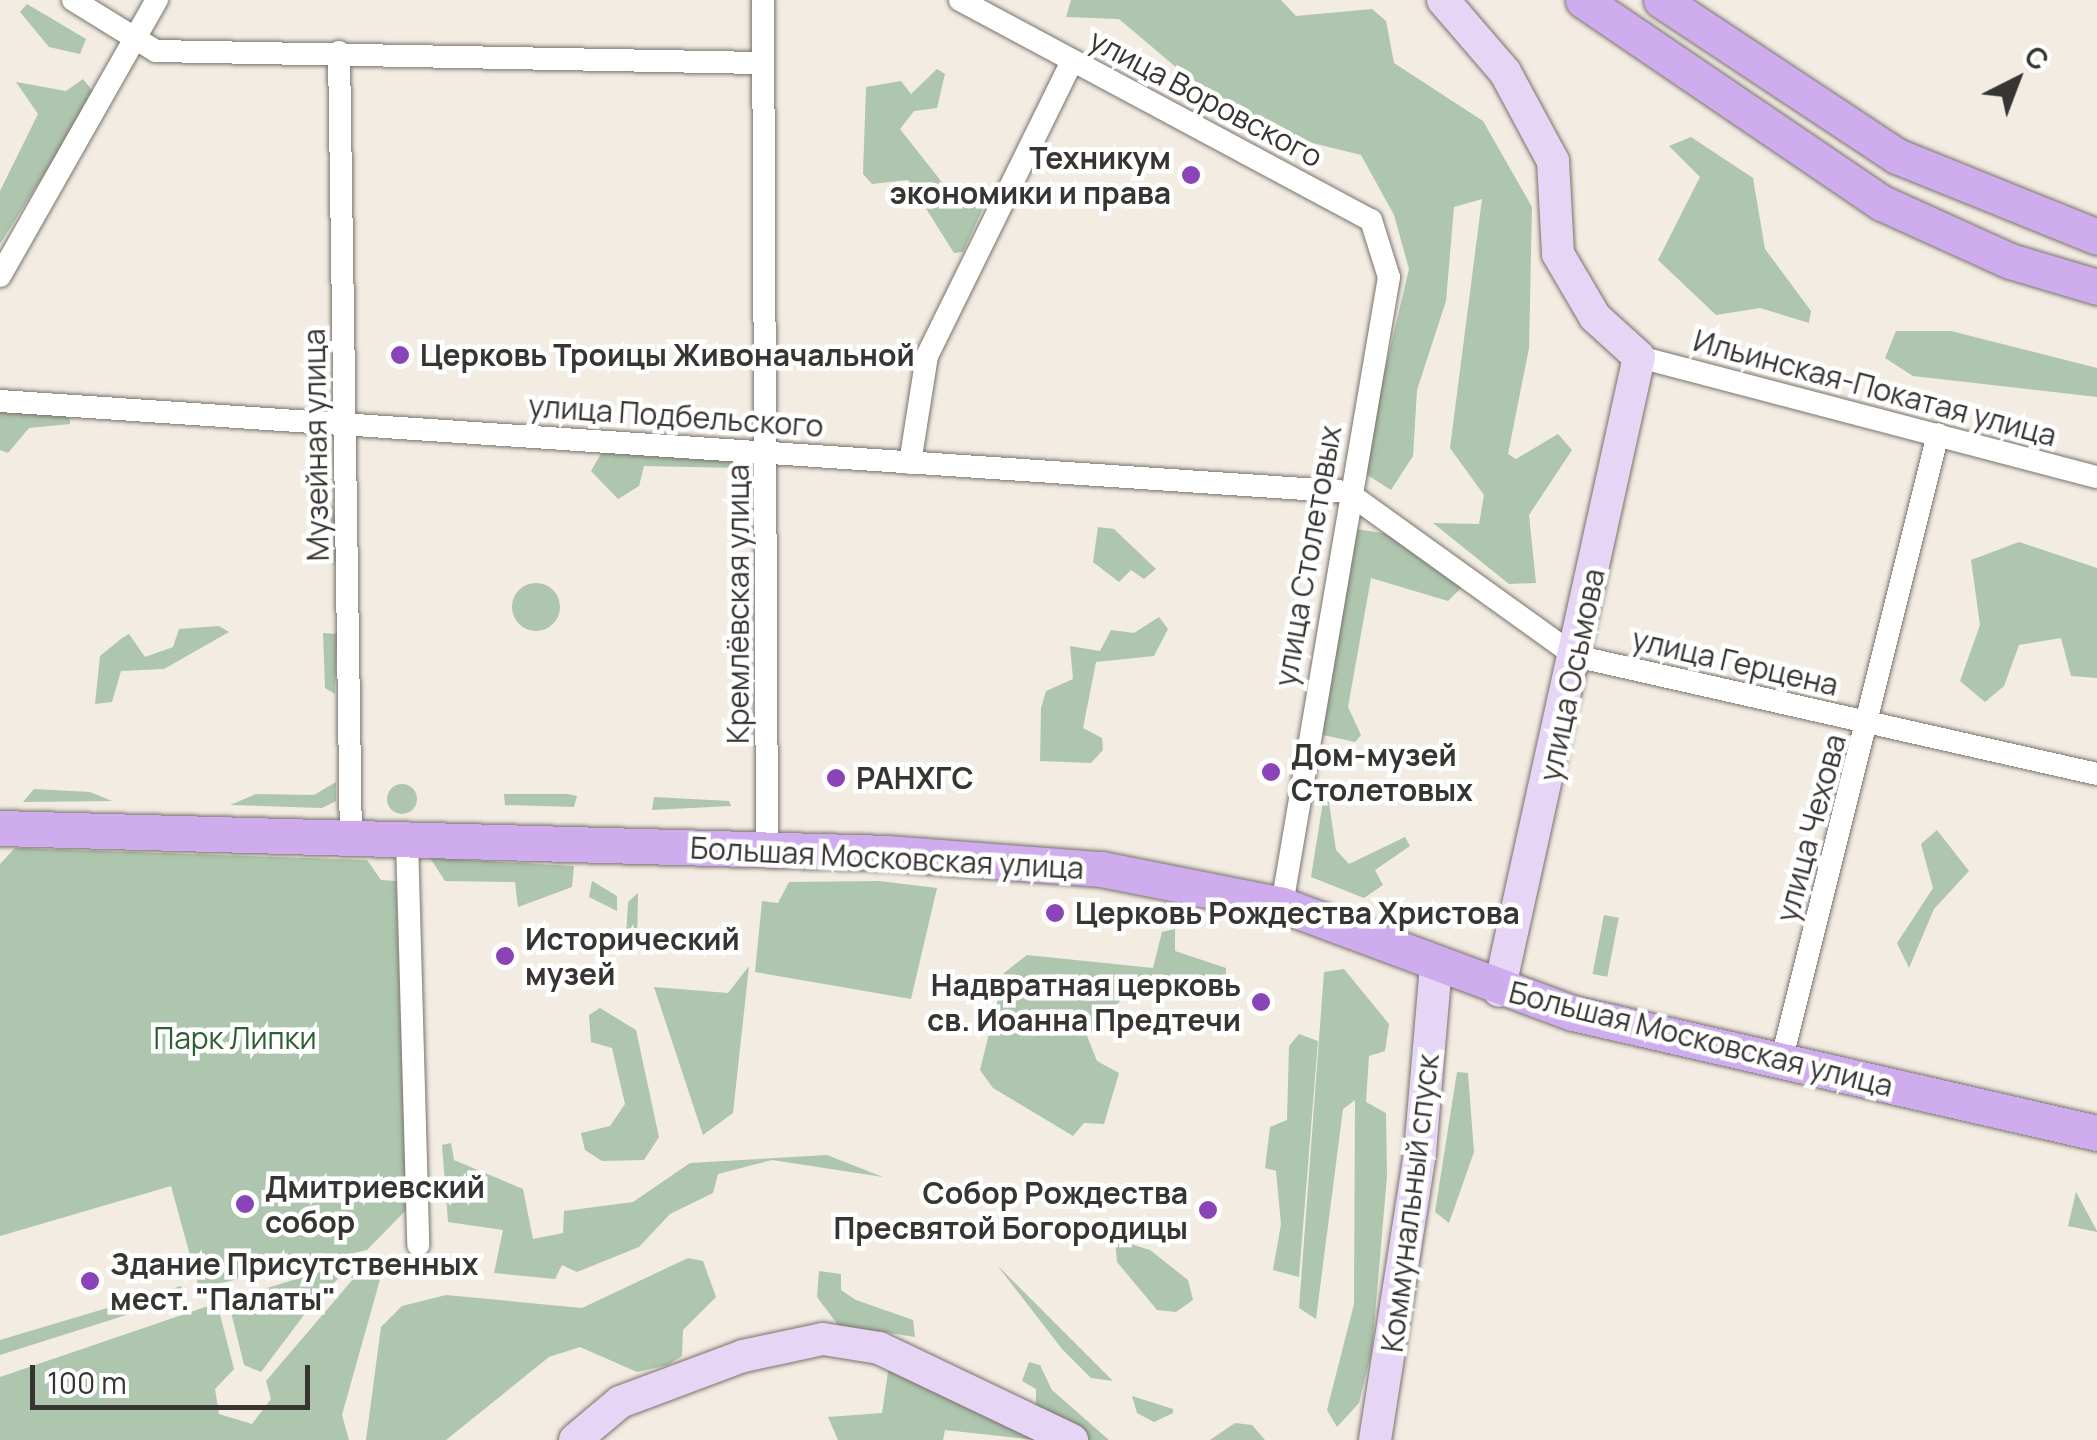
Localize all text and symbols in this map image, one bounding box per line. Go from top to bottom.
street label: улица Воровского [1083,21,1329,175]
north arrow [1967,30,2067,130]
text: С [2017,37,2057,79]
place label: Техникум экономики и права [889,140,1171,210]
marker: Техникум экономики и права [1180,164,1202,186]
street label: Ильинская-Покатая улица [1690,322,2060,454]
street label: Музейная улица [296,328,336,562]
place label: Церковь Троицы Живоначальной [420,337,915,373]
marker: Церковь Троицы Живоначальной [389,344,411,366]
street label: улица Подбельского [527,388,825,444]
street label: улица Столетовых [1267,423,1349,689]
street label: Кремлёвская улица [720,464,756,744]
street label: улица Осьмова [1532,565,1612,785]
street label: улица Герцена [1628,621,1842,703]
street label: улица Чехова [1769,730,1853,926]
place label: Дом-музей Столетовых [1291,737,1473,808]
place label: РАНХГС [856,760,974,796]
marker: Дом-музей Столетовых [1260,761,1282,783]
marker: РАНХГС [825,767,847,789]
street label: Большая Московская улица [689,830,1085,886]
place label: Церковь Рождества Христова [1075,895,1520,931]
marker: Церковь Рождества Христова [1044,902,1066,924]
place label: Исторический музей [525,921,740,992]
marker: Исторический музей [494,945,516,967]
place label: Надвратная церковь св. Иоанна Предтечи [927,967,1241,1038]
street label: Большая Московская улица [1505,974,1897,1104]
marker: Надвратная церковь св. Иоанна Предтечи [1250,991,1272,1013]
park label: Парк Липки [153,1020,317,1056]
street label: Коммунальный спуск [1374,1052,1446,1354]
place label: Дмитриевский собор [265,1169,485,1240]
place label: Собор Рождества Пресвятой Богородицы [833,1175,1188,1246]
marker: Дмитриевский собор [234,1193,256,1215]
marker: Собор Рождества Пресвятой Богородицы [1197,1199,1219,1221]
place label: Здание Присутственных мест. "Палаты" [110,1246,478,1316]
marker: Здание Присутственных мест. "Палаты" [79,1270,101,1292]
scale bar [35,1345,315,1407]
text: 100 m [47,1362,127,1403]

